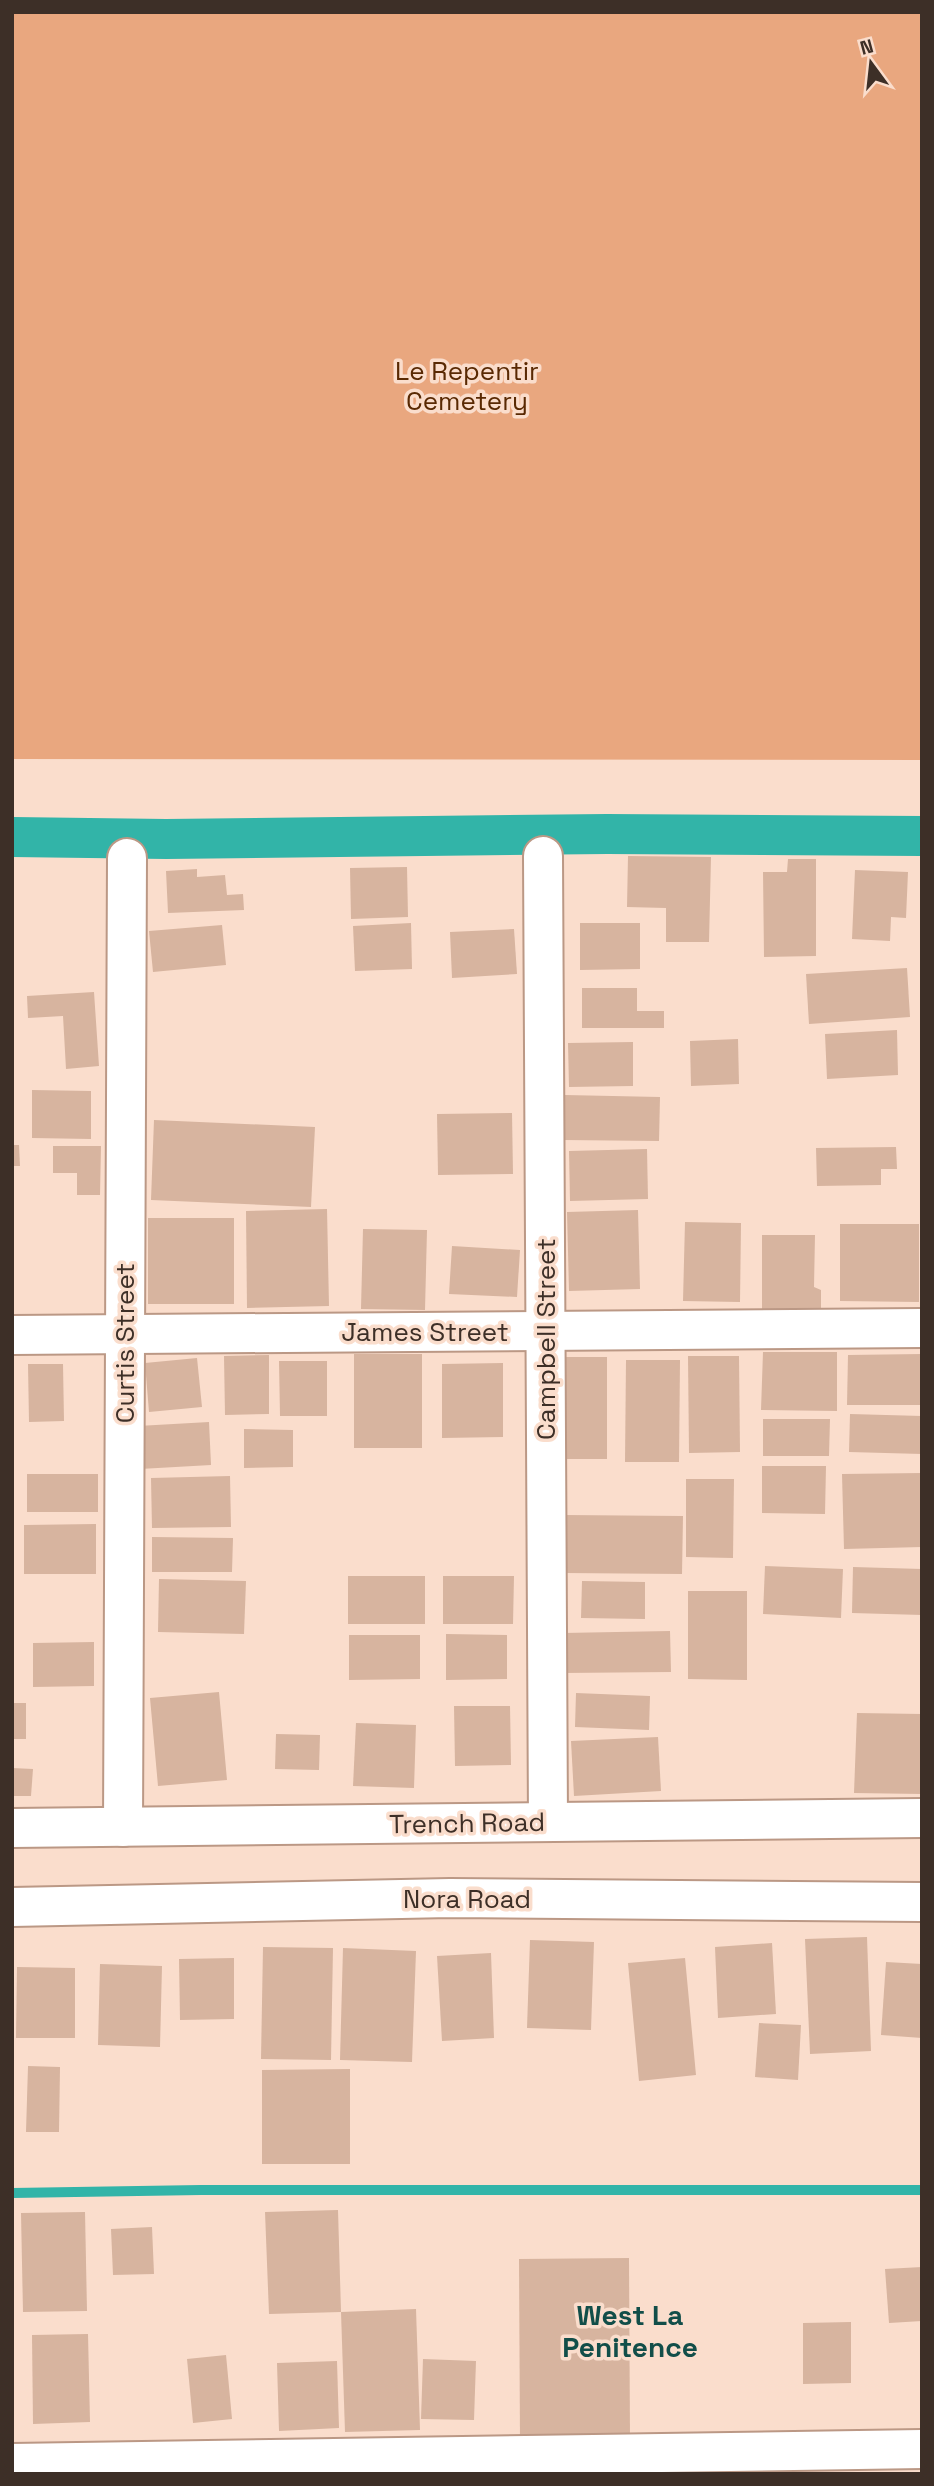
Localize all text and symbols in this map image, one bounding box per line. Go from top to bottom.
north arrow [836,28,906,98]
text: N [857,33,876,61]
park label: Le Repentir Cemetery [395,354,539,418]
street label: Campbell Street [529,1238,563,1440]
street label: Curtis Street [108,1263,142,1423]
street label: James Street [341,1315,509,1349]
street label: Trench Road [389,1805,545,1841]
street label: Nora Road [403,1882,531,1916]
district label: West La Penitence [562,2297,698,2365]

